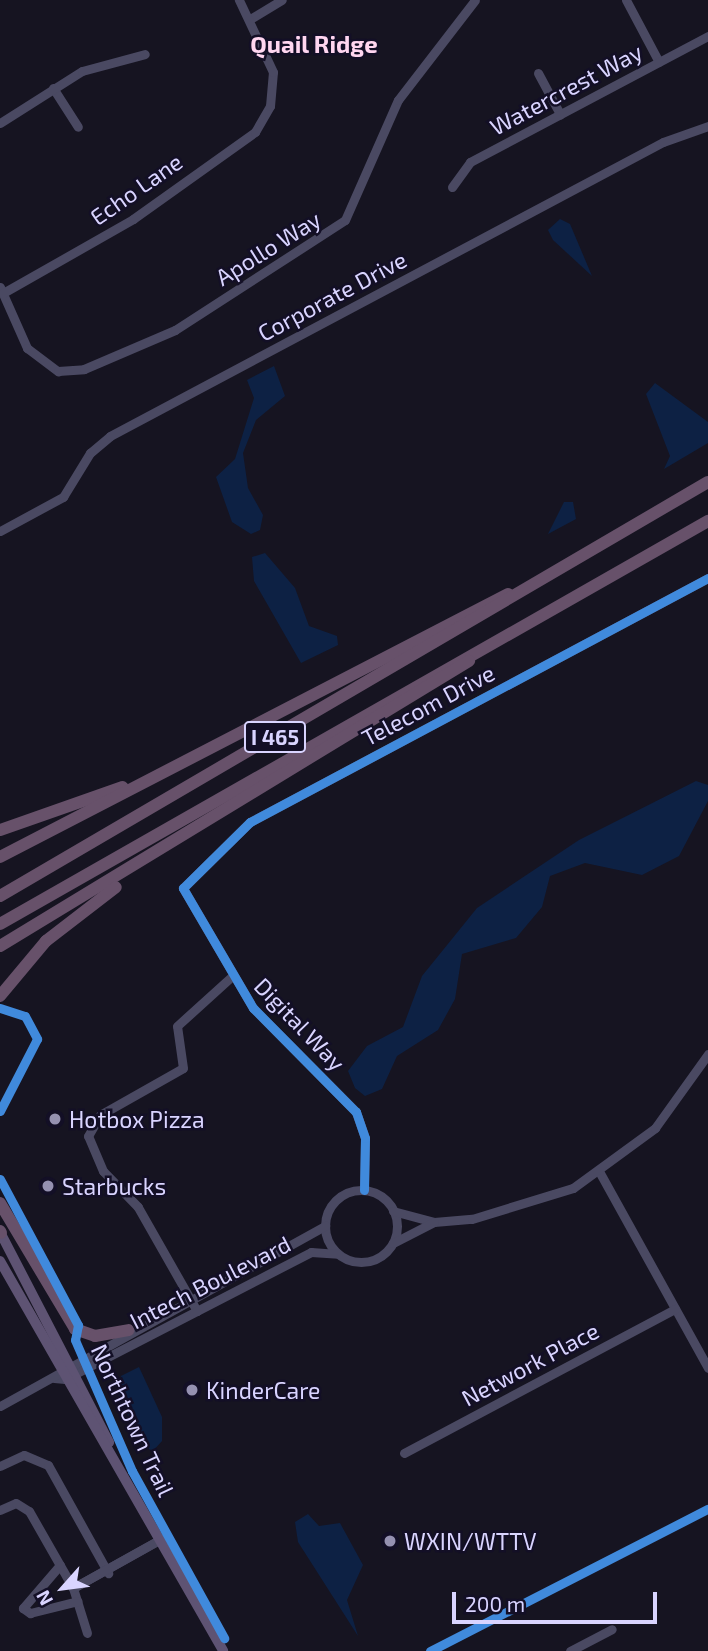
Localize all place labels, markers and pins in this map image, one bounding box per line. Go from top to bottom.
place label: Hotbox Pizza [69,1105,205,1133]
marker: Hotbox Pizza [47,1111,63,1127]
place label: Starbucks [62,1172,166,1200]
marker: Starbucks [40,1178,56,1194]
place label: KinderCare [206,1376,320,1404]
marker: KinderCare [184,1382,200,1398]
place label: WXIN/WTTV [404,1527,537,1555]
marker: WXIN/WTTV [382,1533,398,1549]

